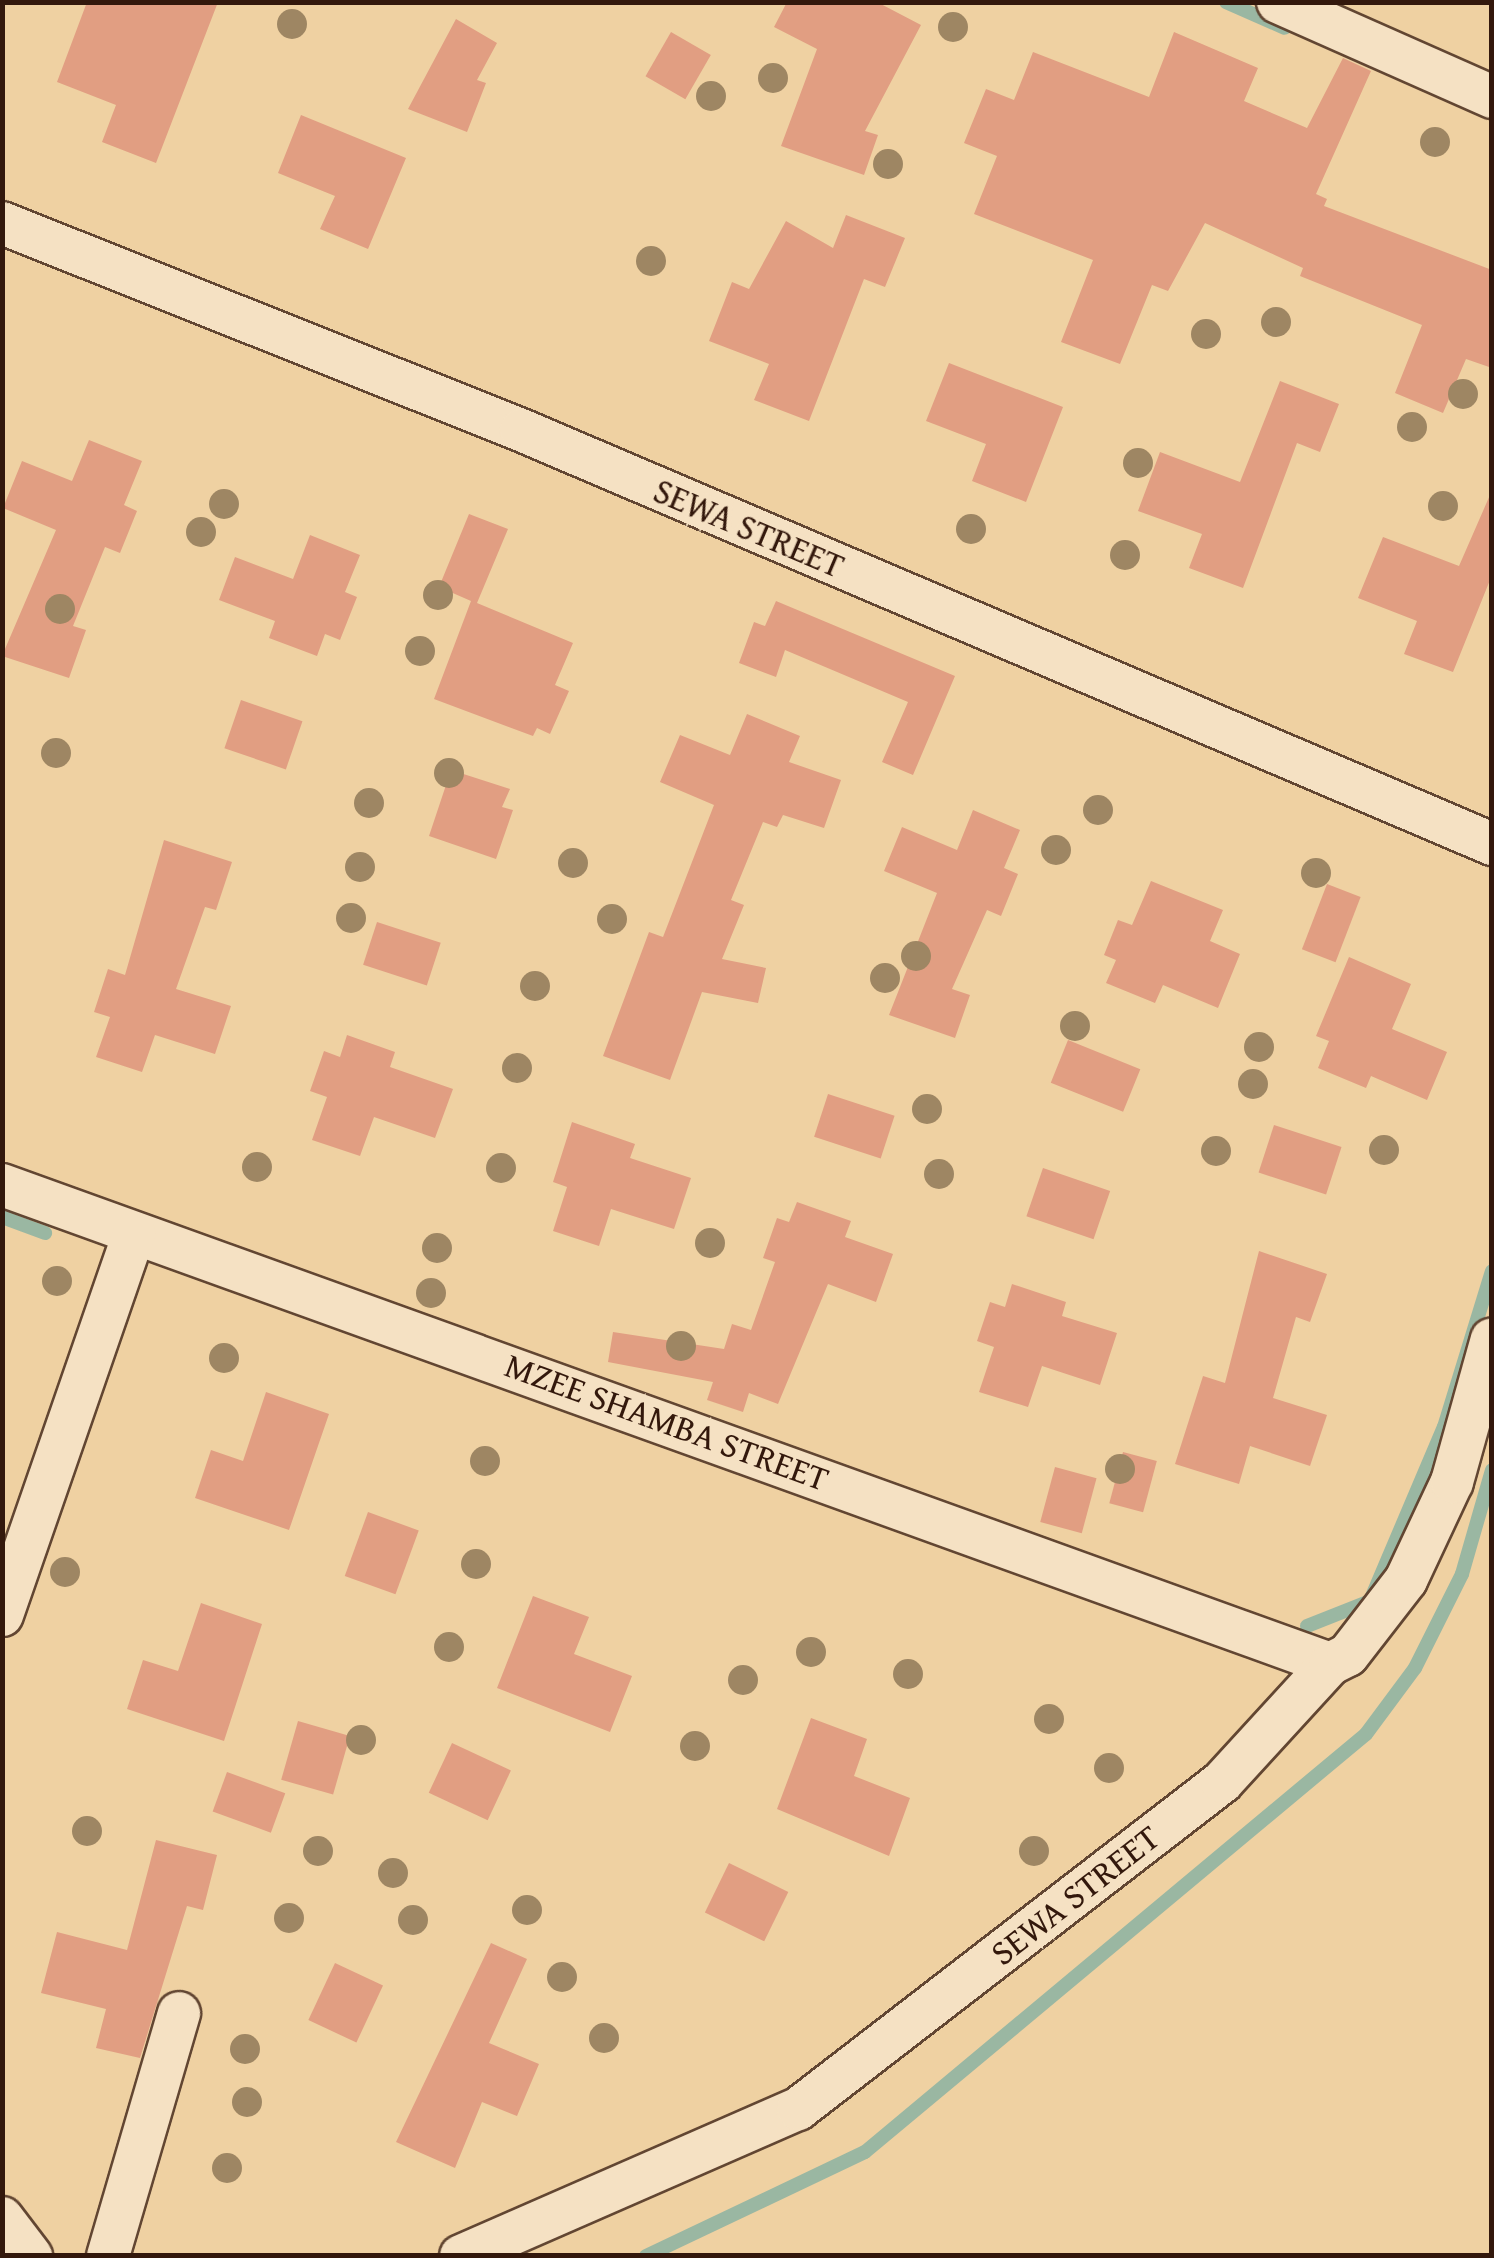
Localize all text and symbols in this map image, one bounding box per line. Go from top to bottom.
street label: SEWA STREET [648,469,850,587]
street label: MZEE SHAMBA STREET [499,1344,835,1500]
street label: SEWA STREET [982,1816,1168,1974]

